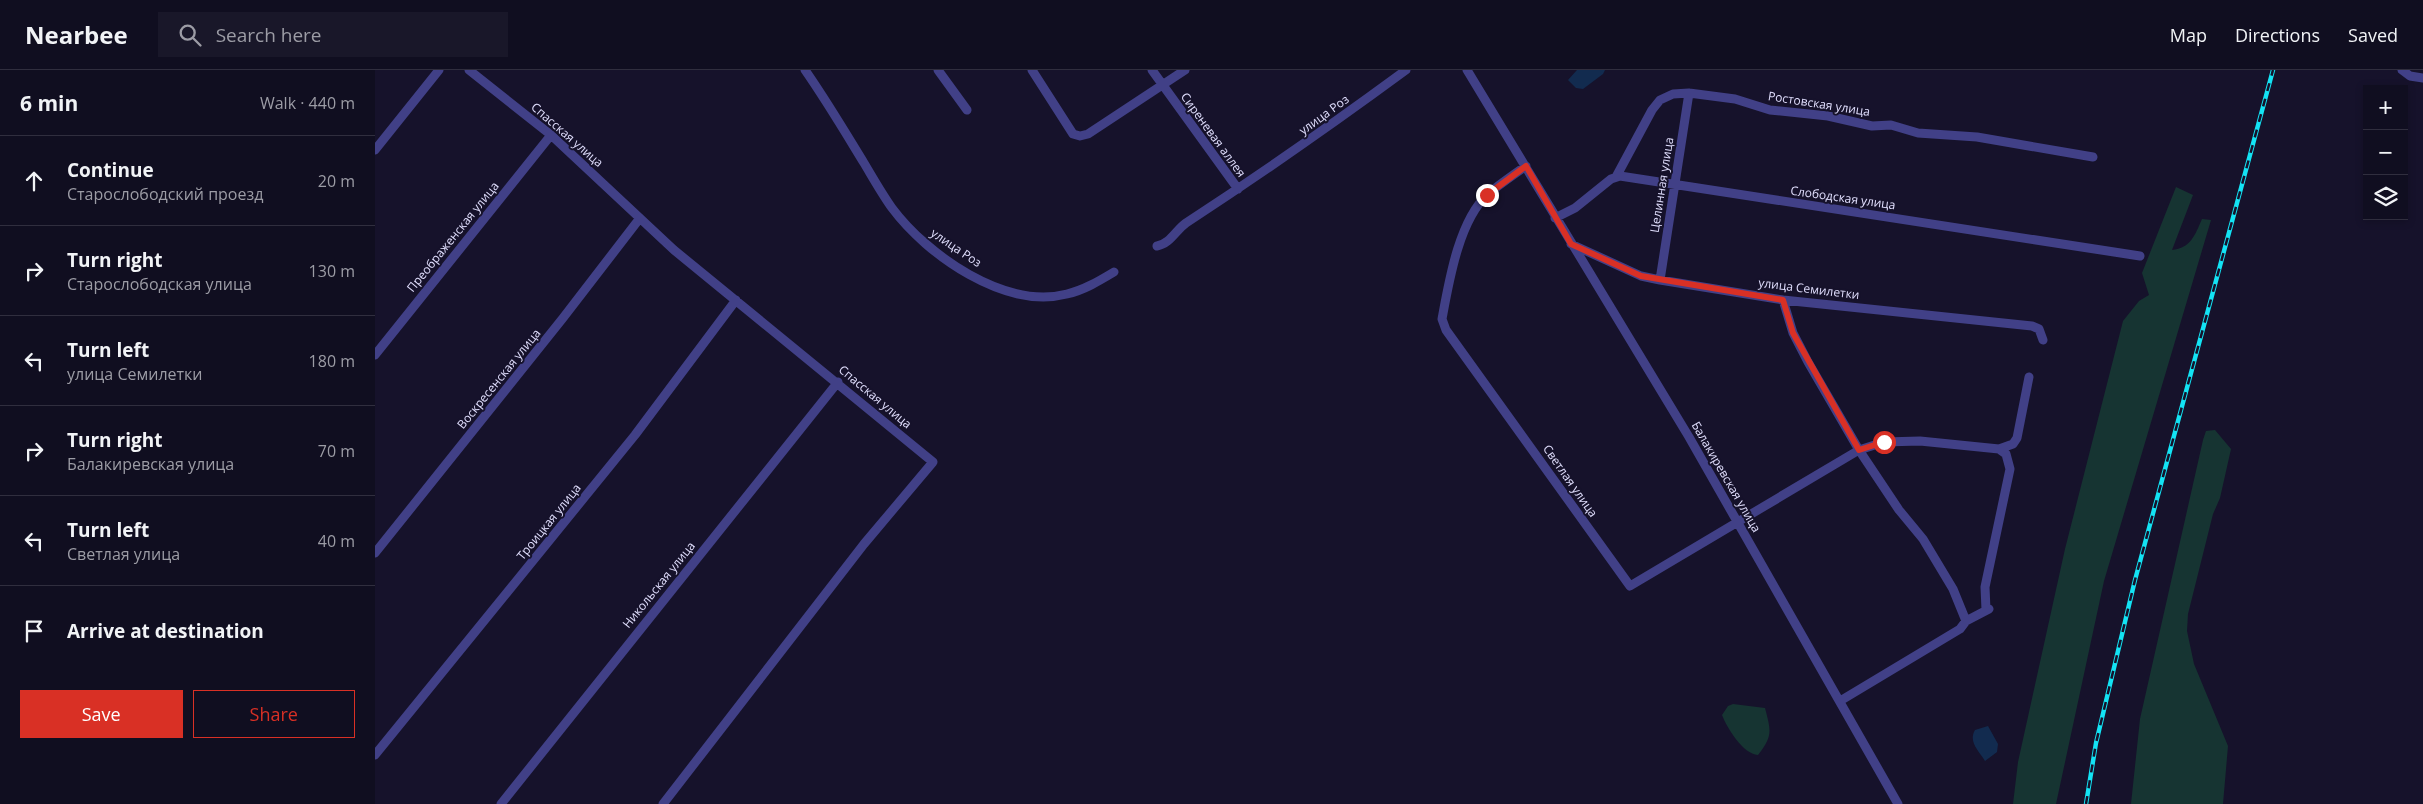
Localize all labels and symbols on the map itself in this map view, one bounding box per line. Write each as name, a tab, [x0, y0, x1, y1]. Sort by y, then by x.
street label: Ростовская улица	[1767, 87, 1871, 120]
street label: Сиреневая аллея	[1177, 89, 1250, 180]
street label: улица Роз	[1295, 91, 1352, 139]
street label: Спасская улица	[528, 99, 607, 171]
street label: Целинная улица	[1646, 136, 1677, 234]
street label: Преображенская улица	[403, 178, 502, 295]
street label: Слободская улица	[1789, 182, 1897, 213]
route end	[1476, 184, 1499, 207]
street label: улица Роз	[927, 224, 985, 271]
street label: улица Семилетки	[1758, 274, 1861, 303]
street label: Воскресенская улица	[453, 325, 544, 432]
street label: Спасская улица	[835, 361, 915, 432]
street label: Балакиревская улица	[1688, 418, 1765, 535]
route start	[1873, 431, 1896, 454]
street label: Светлая улица	[1539, 441, 1602, 520]
street label: Троицкая улица	[513, 480, 585, 563]
street label: Никольская улица	[618, 538, 699, 632]

